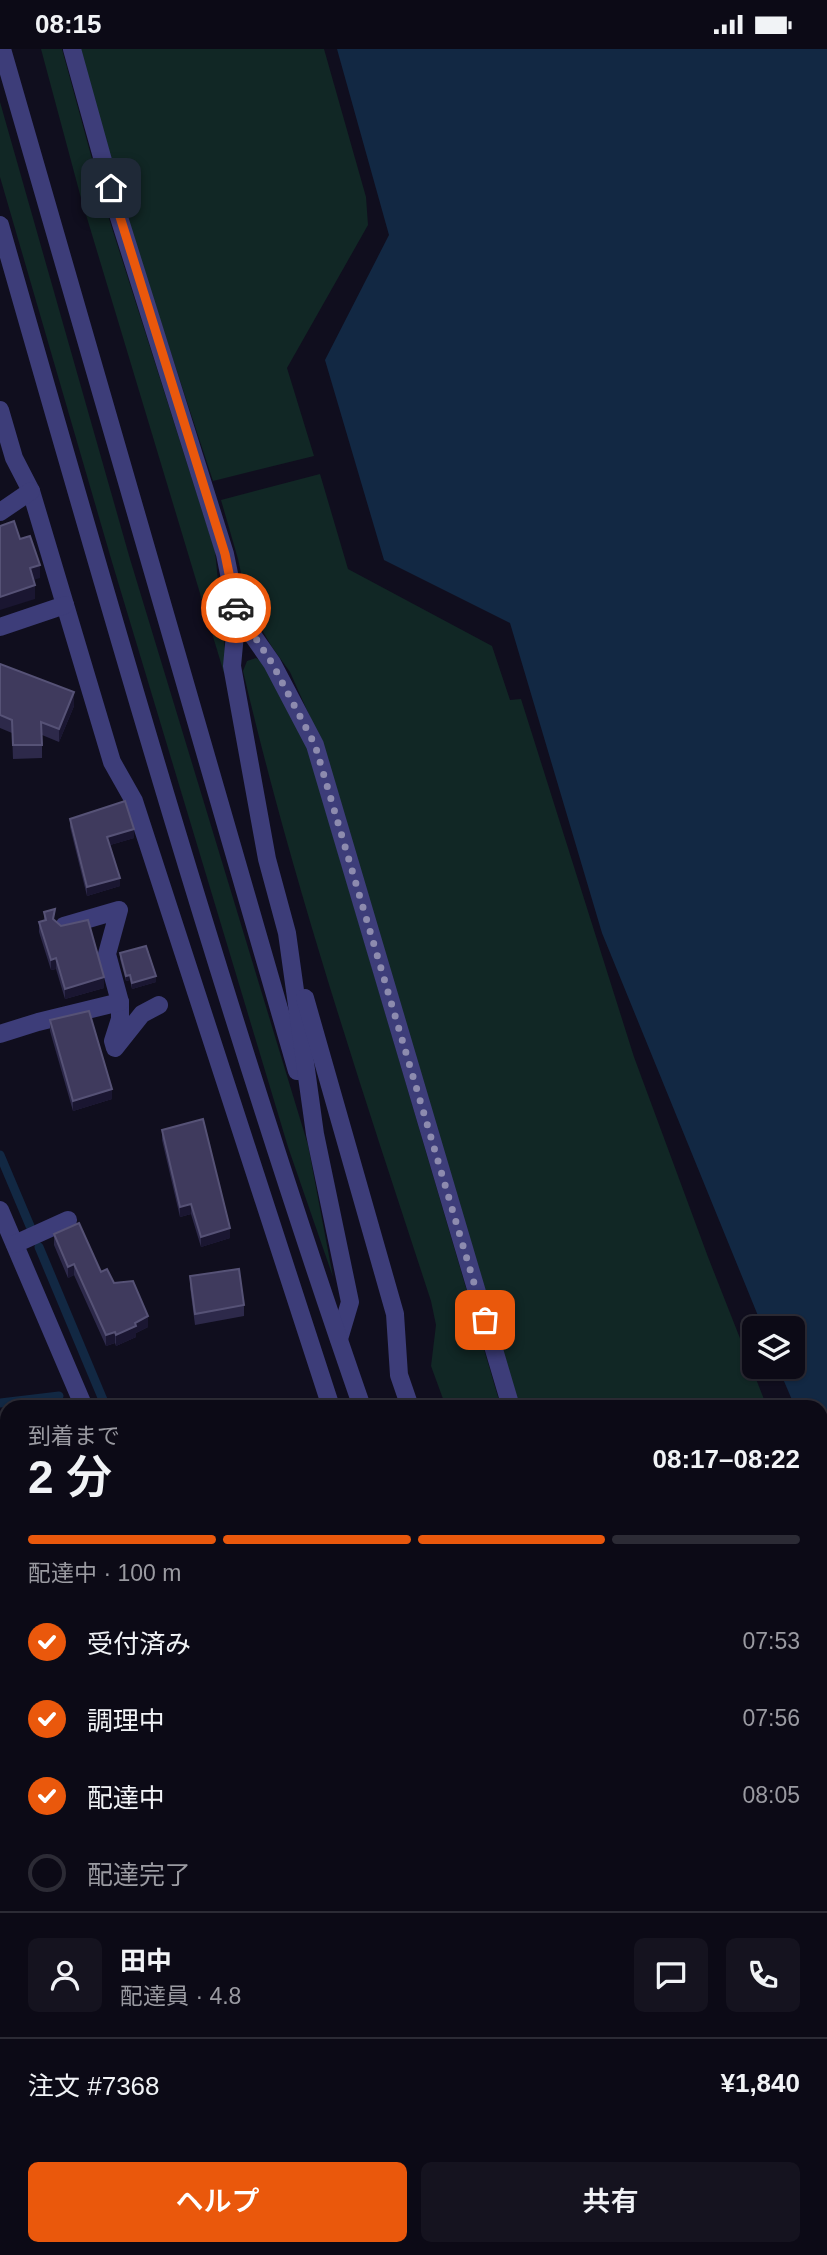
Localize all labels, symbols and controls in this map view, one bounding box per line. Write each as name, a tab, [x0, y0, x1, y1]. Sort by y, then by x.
text: 08:15	[35, 9, 102, 39]
pin	[81, 158, 141, 218]
icon: home	[92, 169, 130, 207]
courier	[201, 573, 271, 643]
icon: car	[217, 589, 255, 627]
pin	[455, 1290, 515, 1350]
icon: bag	[466, 1301, 504, 1339]
map controls	[742, 1316, 805, 1379]
button: layers	[742, 1316, 805, 1379]
text: 到着まで	[28, 1423, 120, 1449]
text: 08:17–08:22	[653, 1444, 800, 1474]
text: 2 分	[28, 1451, 112, 1503]
text: 配達中 · 100 m	[28, 1560, 181, 1586]
icon: check	[28, 1623, 66, 1661]
text: 07:53	[742, 1628, 800, 1654]
text: 受付済み	[87, 1629, 191, 1659]
icon: check	[28, 1700, 66, 1738]
text: 07:56	[742, 1705, 800, 1731]
text: 調理中	[87, 1706, 165, 1736]
icon: check	[28, 1777, 66, 1815]
text: 08:05	[742, 1782, 800, 1808]
text: 配達中	[87, 1783, 165, 1813]
text: 配達完了	[87, 1860, 191, 1890]
button: person	[28, 1938, 102, 2012]
button: chat	[634, 1938, 708, 2012]
button: phone	[726, 1938, 800, 2012]
text: 田中	[120, 1946, 172, 1976]
text: 配達員 · 4.8	[120, 1983, 241, 2009]
text: ¥1,840	[720, 2068, 800, 2098]
text: 注文 #7368	[28, 2071, 160, 2101]
button: ヘルプ	[28, 2162, 407, 2242]
button: 共有	[421, 2162, 800, 2242]

